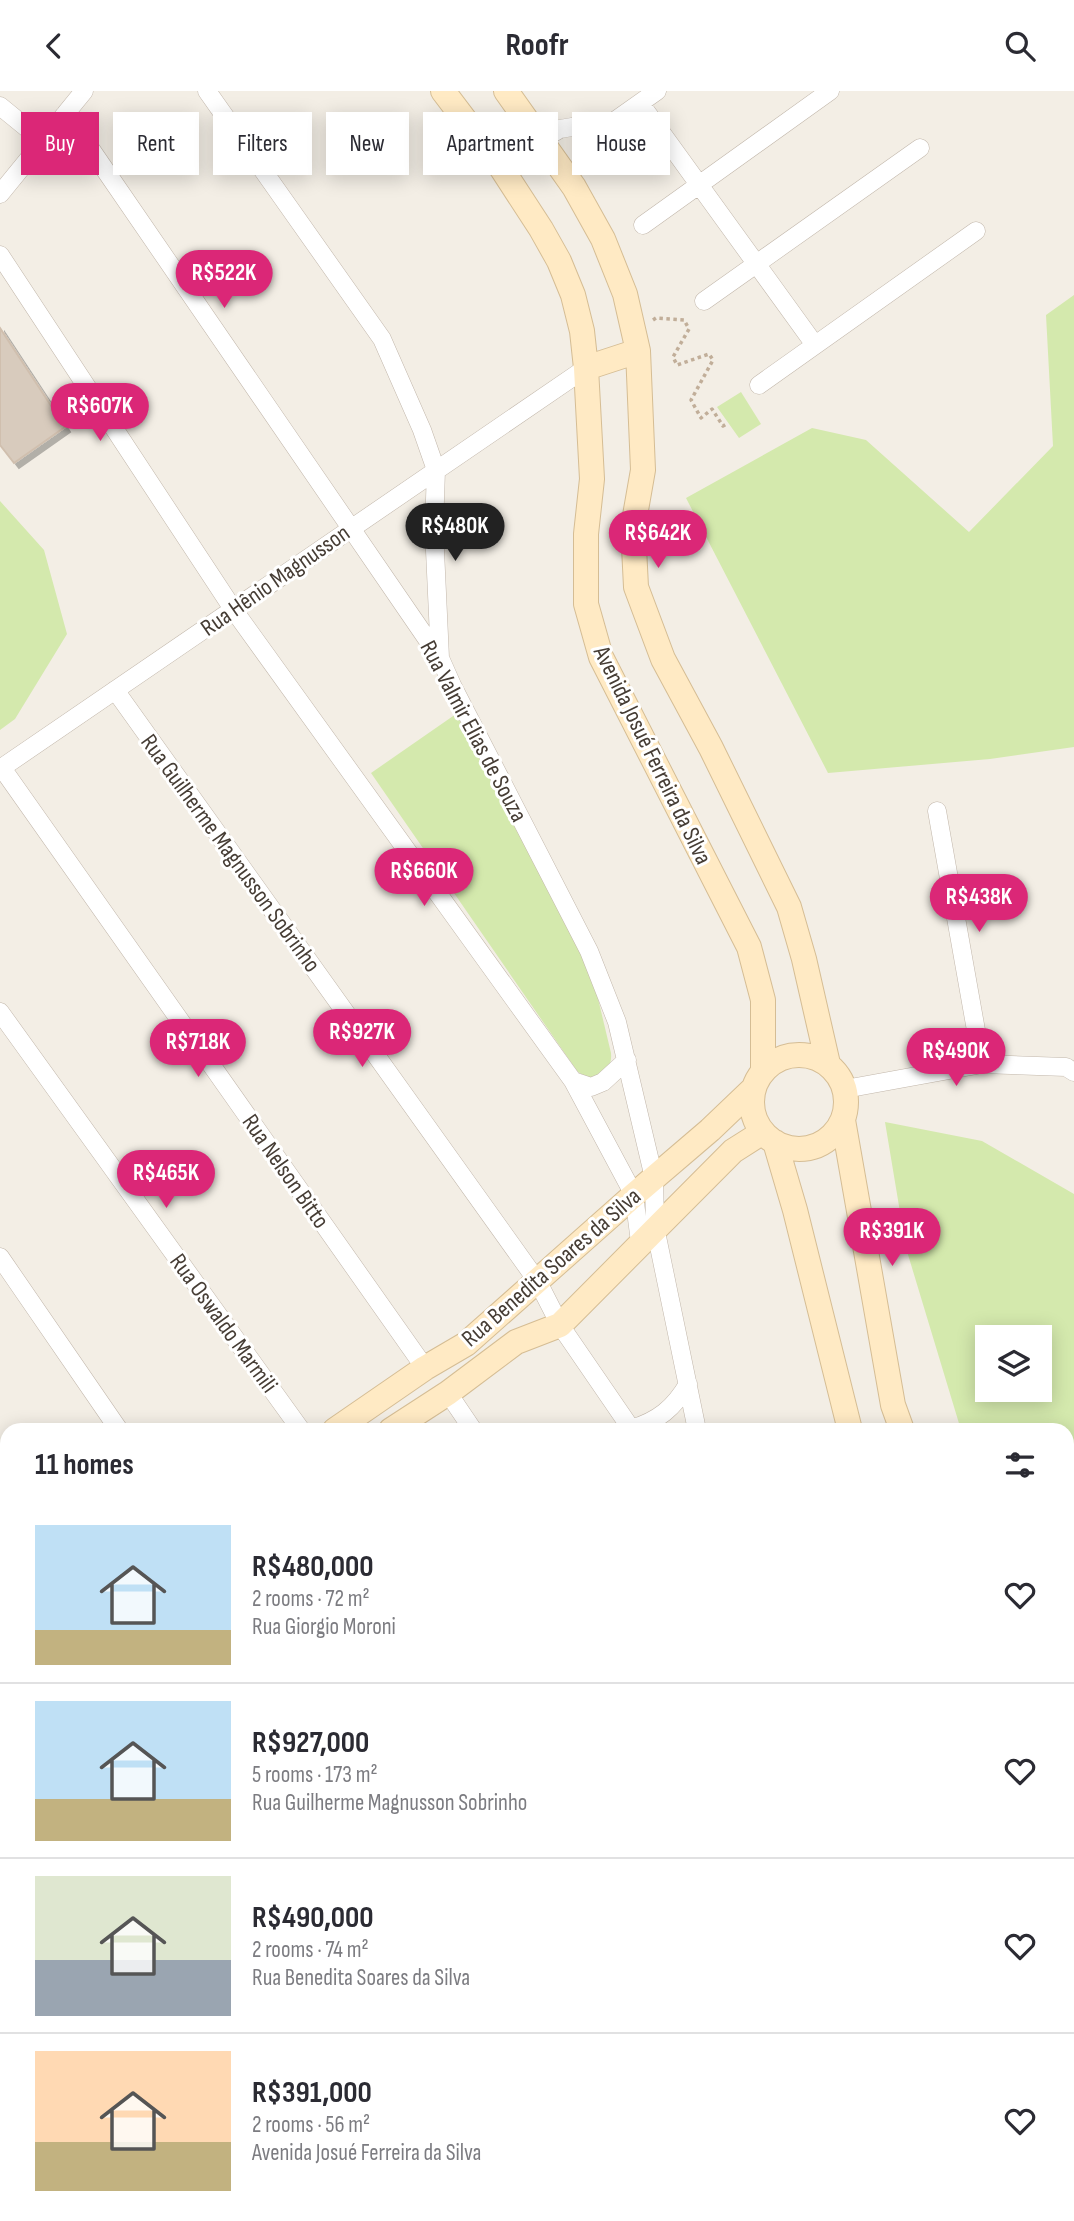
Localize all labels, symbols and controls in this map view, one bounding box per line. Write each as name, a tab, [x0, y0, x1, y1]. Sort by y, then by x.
text: Roofr	[505, 26, 569, 65]
icon: back	[35, 27, 73, 65]
icon: search	[1001, 27, 1039, 65]
chip: Buy	[21, 112, 99, 175]
chip: Rent	[113, 112, 199, 175]
chip: Filters	[213, 112, 312, 175]
chip: New	[326, 112, 409, 175]
chip: Apartment	[423, 112, 558, 175]
chip: House	[572, 112, 670, 175]
pin: R$522K	[167, 251, 281, 310]
text: R$522K	[192, 259, 256, 287]
pin: R$607K	[43, 383, 157, 443]
text: R$607K	[67, 392, 133, 420]
pin: R$480K	[398, 503, 512, 563]
pin: R$642K	[601, 511, 715, 570]
text: R$480K	[422, 512, 488, 540]
street label: Rua Hênio Magnusson	[195, 518, 355, 643]
text: R$642K	[625, 519, 691, 547]
street label: Rua Valmir Elias de Souza	[414, 636, 534, 827]
street label: Avenida Josué Ferreira da Silva	[587, 640, 718, 869]
street label: Rua Guilherme Magnusson Sobrinho	[134, 729, 327, 978]
pin: R$660K	[367, 849, 481, 908]
text: R$660K	[391, 857, 458, 885]
pin: R$438K	[922, 875, 1036, 934]
text: R$438K	[946, 883, 1012, 911]
pin: R$927K	[305, 1009, 419, 1069]
text: R$927K	[329, 1018, 395, 1046]
pin: R$718K	[141, 1019, 255, 1079]
text: R$718K	[166, 1028, 230, 1056]
pin: R$490K	[899, 1028, 1013, 1088]
text: R$490K	[923, 1037, 990, 1065]
street label: Rua Nelson Bitto	[236, 1109, 336, 1234]
pin: R$465K	[109, 1151, 223, 1210]
text: R$465K	[133, 1159, 199, 1187]
street label: Rua Benedita Soares da Silva	[456, 1182, 647, 1353]
pin: R$391K	[835, 1209, 949, 1268]
text: R$391K	[860, 1217, 924, 1245]
street label: Rua Oswaldo Marmili	[163, 1248, 284, 1399]
map controls	[975, 1325, 1052, 1402]
button: layers	[975, 1325, 1052, 1402]
icon: filters	[1001, 1446, 1039, 1484]
text: 11 homes	[35, 1447, 134, 1483]
text: R$480,000	[252, 1549, 374, 1585]
icon: home	[91, 1553, 175, 1637]
icon: heart	[1001, 1576, 1039, 1614]
text: 2 rooms · 72 m²	[252, 1585, 370, 1613]
text: Rua Giorgio Moroni	[252, 1613, 396, 1641]
text: R$927,000	[252, 1725, 369, 1761]
icon: home	[91, 1729, 175, 1813]
icon: heart	[1001, 1752, 1039, 1790]
text: 5 rooms · 173 m²	[252, 1761, 378, 1789]
text: Rua Guilherme Magnusson Sobrinho	[252, 1789, 527, 1817]
text: R$490,000	[252, 1900, 374, 1936]
icon: home	[91, 1904, 175, 1988]
icon: heart	[1001, 1927, 1039, 1965]
text: 2 rooms · 74 m²	[252, 1936, 369, 1964]
text: Rua Benedita Soares da Silva	[252, 1964, 470, 1992]
text: R$391,000	[252, 2075, 372, 2111]
icon: home	[91, 2079, 175, 2163]
icon: heart	[1001, 2102, 1039, 2140]
text: 2 rooms · 56 m²	[252, 2111, 370, 2139]
text: Avenida Josué Ferreira da Silva	[252, 2139, 481, 2167]

